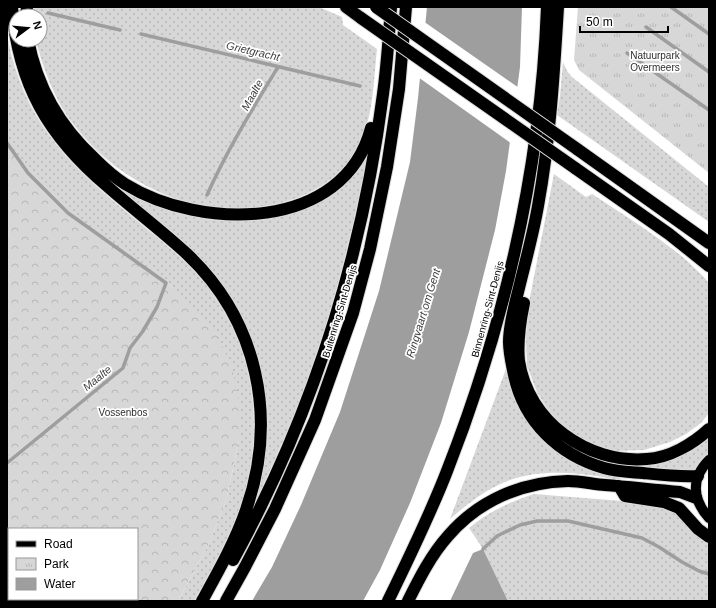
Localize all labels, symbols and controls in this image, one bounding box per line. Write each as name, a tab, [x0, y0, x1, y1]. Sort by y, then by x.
north arrow	[8, 8, 48, 48]
scale bar	[580, 8, 668, 34]
text: 50 m	[586, 15, 613, 29]
text: N	[31, 20, 44, 31]
water label: Grietgracht	[225, 39, 282, 63]
park label: Natuurpark Overmeers	[630, 50, 681, 73]
water label: Maalte	[239, 78, 265, 112]
street label: Binnenring-Sint-Denijs	[469, 260, 506, 359]
street label: Buitenring-Sint-Denijs	[320, 263, 359, 359]
water label: Ringvaart om Gent	[404, 266, 443, 359]
water label: Maalte	[80, 363, 114, 393]
park label: Vossenbos	[99, 407, 147, 418]
legend	[8, 528, 138, 600]
text: Road	[44, 537, 73, 551]
text: Park	[44, 557, 70, 571]
text: Water	[44, 577, 76, 591]

